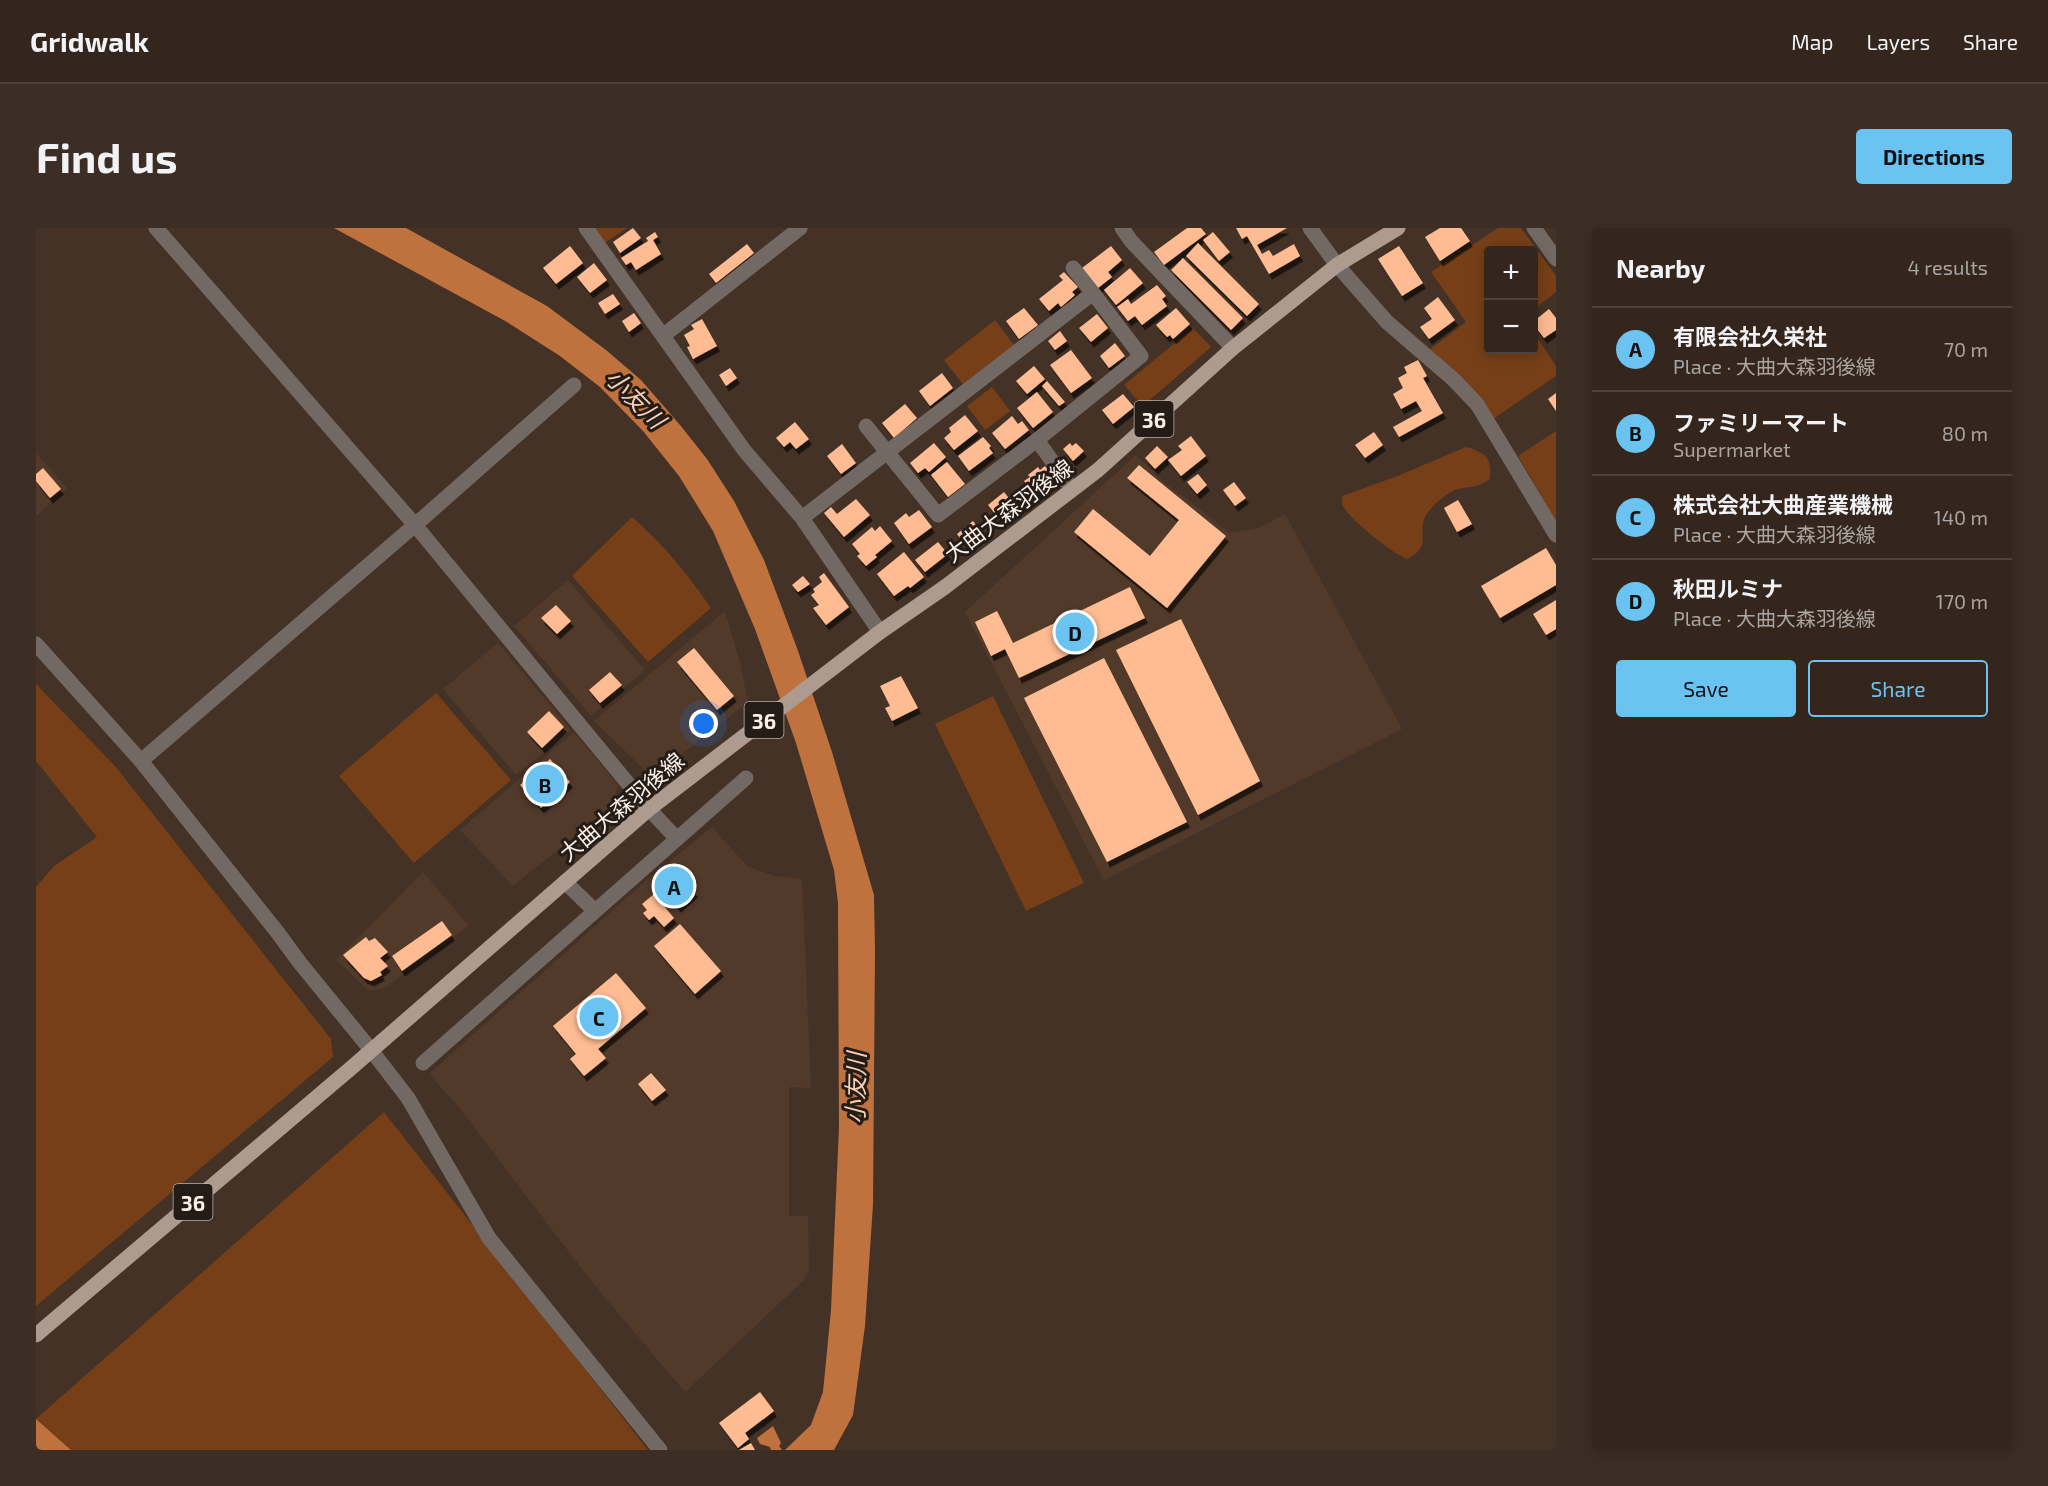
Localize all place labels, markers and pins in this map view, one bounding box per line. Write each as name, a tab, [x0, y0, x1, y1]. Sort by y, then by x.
pin: D	[1056, 610, 1094, 654]
pin: B	[526, 762, 564, 806]
pin: A	[654, 864, 694, 908]
pin: C	[580, 994, 618, 1040]

